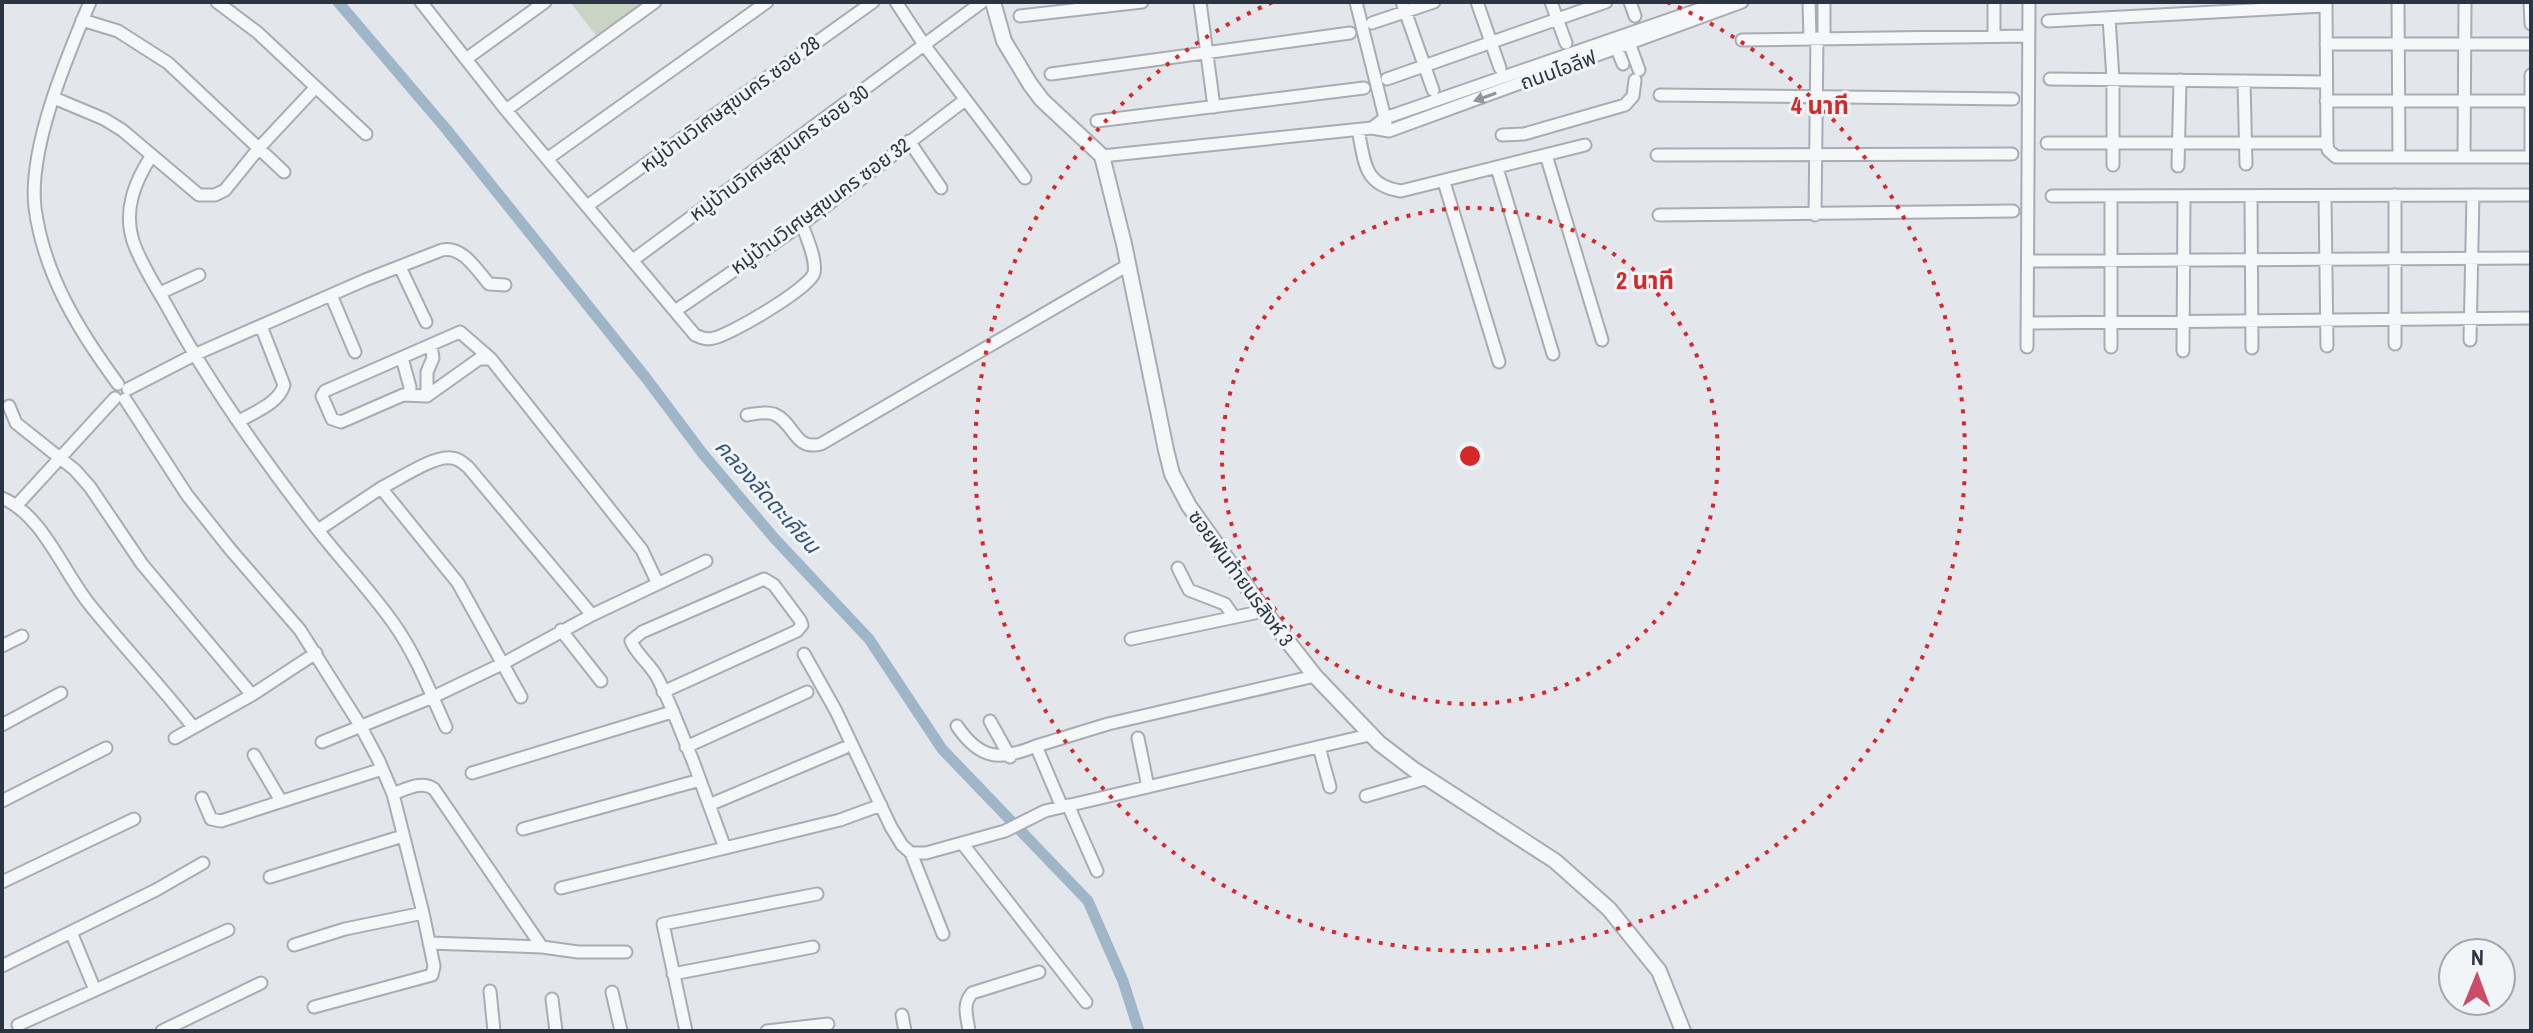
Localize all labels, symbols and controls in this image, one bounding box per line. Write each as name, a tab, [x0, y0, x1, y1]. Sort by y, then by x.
street label: หมู่บ้านวิเศษสุขนคร ซอย 28	[634, 29, 825, 178]
street label: ถนนไอลีฟ	[1516, 43, 1600, 96]
street label: หมู่บ้านวิเศษสุขนคร ซอย 30	[683, 78, 874, 227]
text: 4 นาที	[1791, 89, 1849, 121]
one-way arrow	[1473, 91, 1497, 103]
street label: หมู่บ้านวิเศษสุขนคร ซอย 32	[724, 131, 915, 280]
text: 2 นาที	[1616, 264, 1674, 296]
water label: คลองลัดตะเคียน	[709, 432, 828, 561]
centre of rings	[1456, 442, 1484, 470]
street label: ซอยพันท้ายนรสิงห์ 3	[1183, 504, 1300, 651]
north arrow	[2437, 937, 2517, 1017]
text: N	[2471, 942, 2484, 972]

